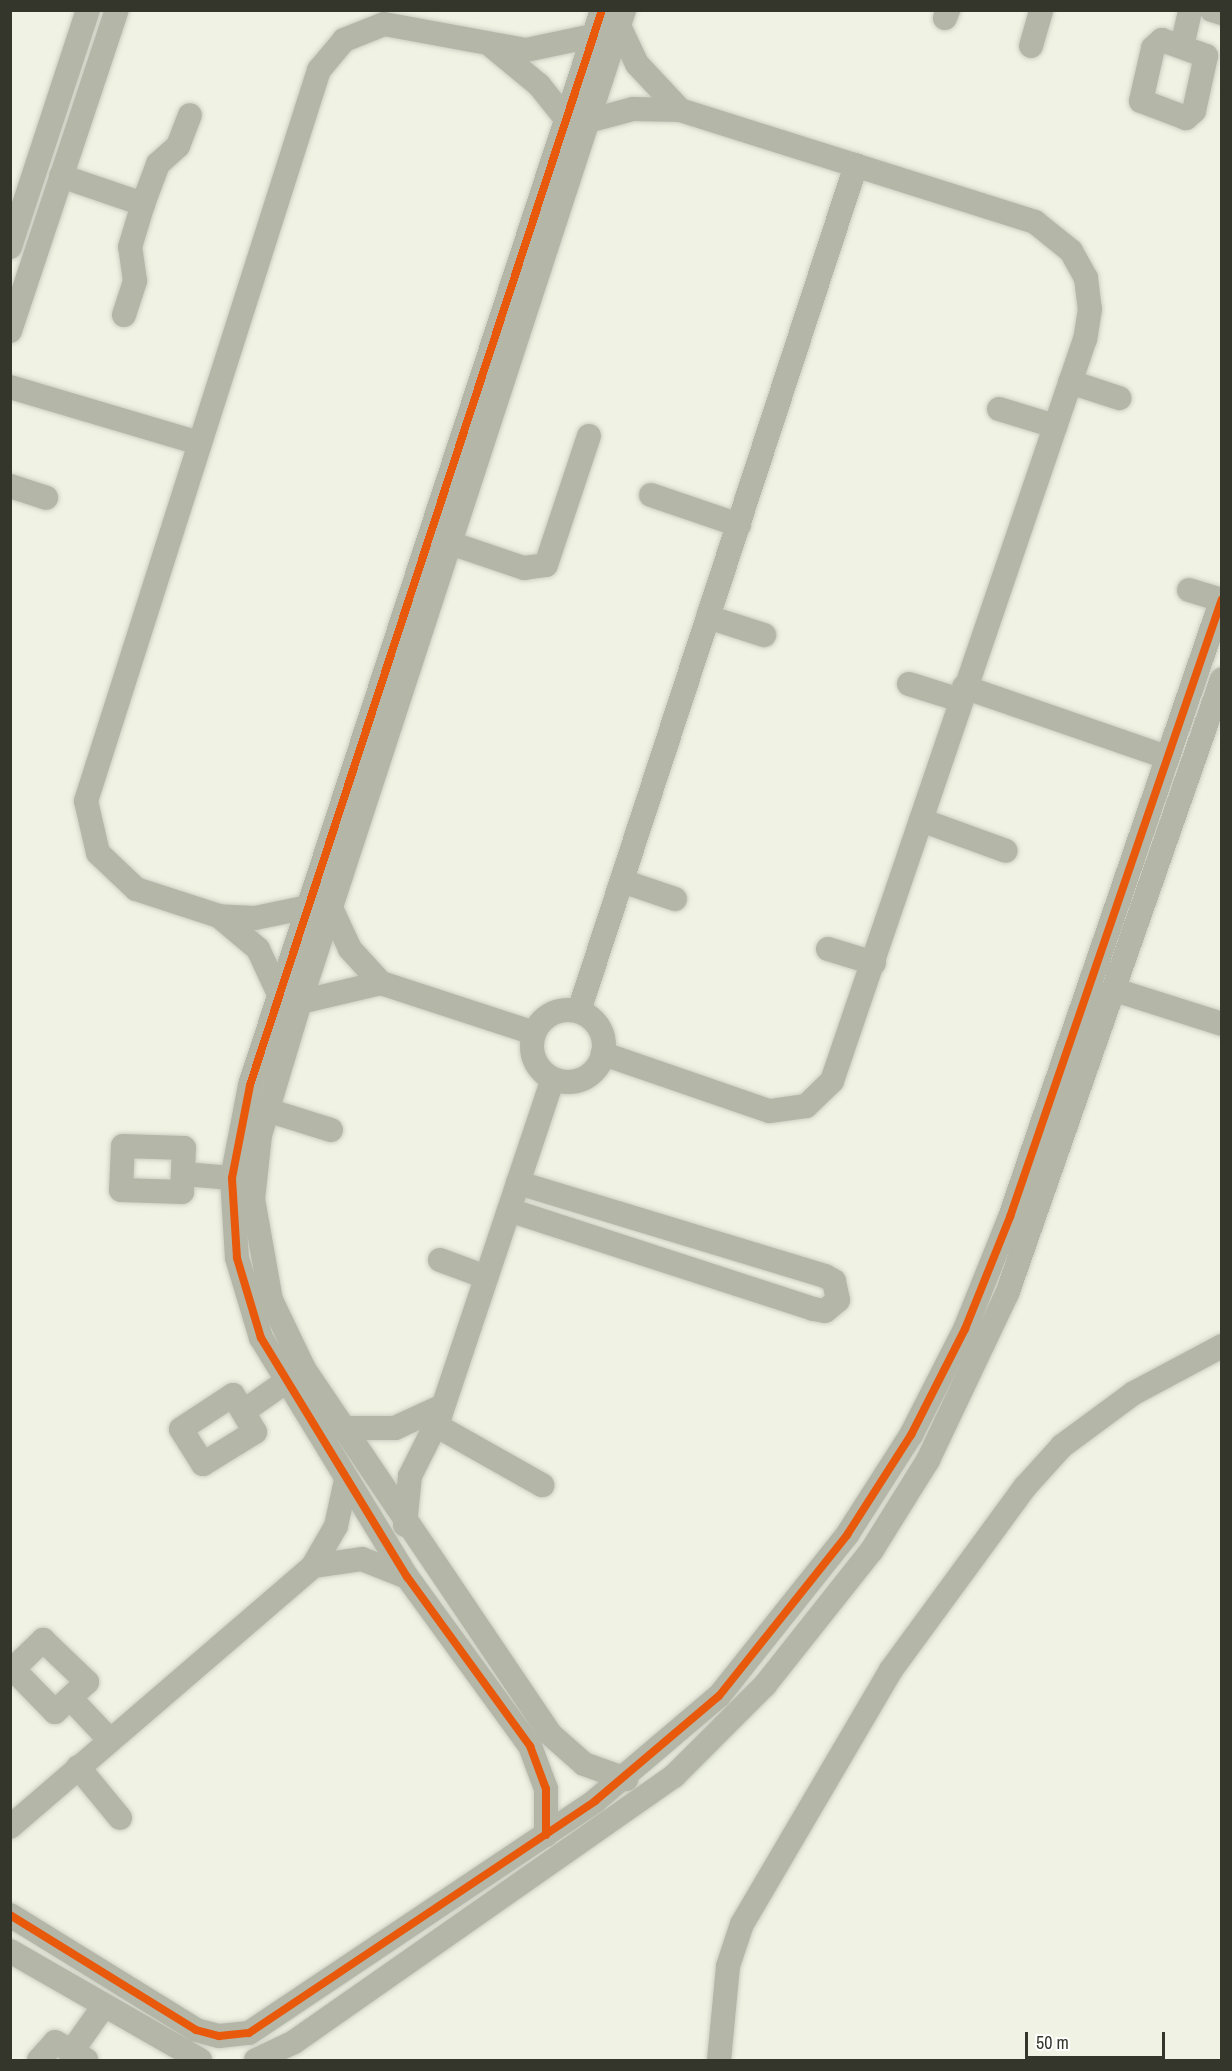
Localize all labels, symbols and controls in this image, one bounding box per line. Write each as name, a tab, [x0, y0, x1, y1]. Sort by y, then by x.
scale bar	[1028, 2020, 1168, 2058]
text: 50 m	[1036, 2030, 1069, 2055]

